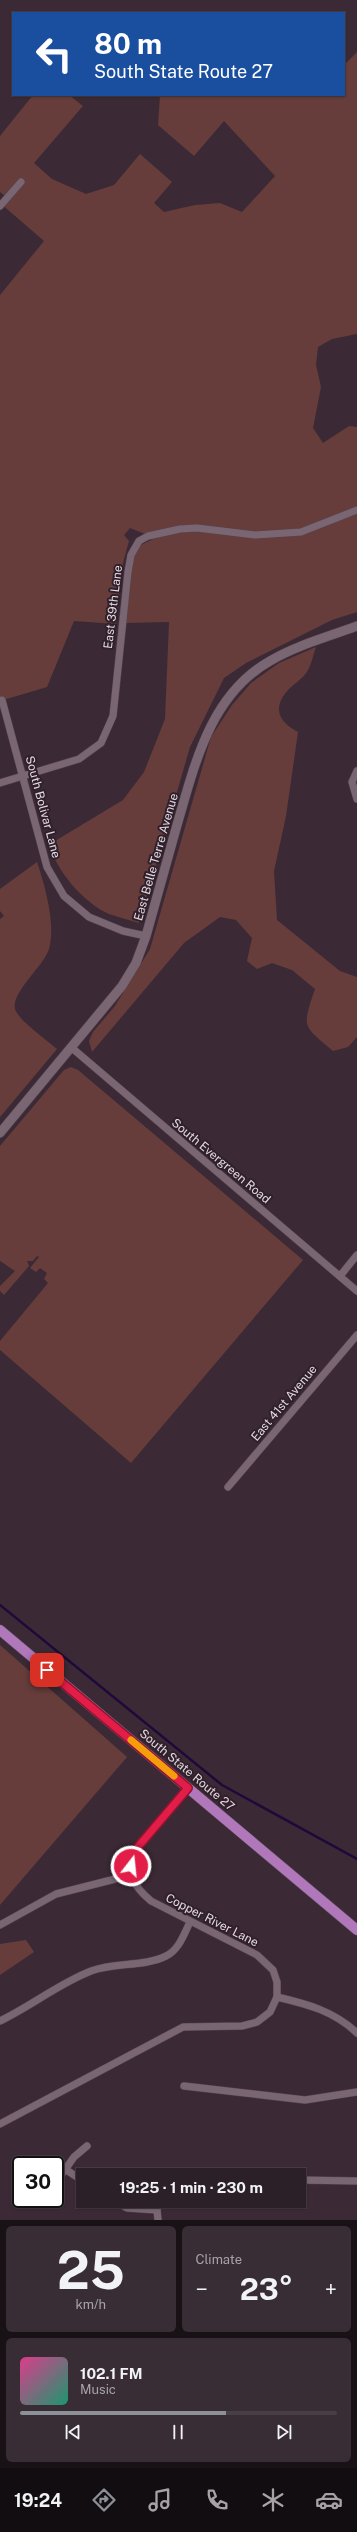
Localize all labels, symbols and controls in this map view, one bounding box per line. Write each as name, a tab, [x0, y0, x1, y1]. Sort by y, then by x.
text: 80 m	[94, 27, 162, 60]
icon: left	[28, 28, 80, 80]
text: South State Route 27	[94, 61, 273, 82]
street label: East 39th Lane	[101, 564, 125, 650]
street label: South Bolivar Lane	[23, 754, 63, 860]
street label: East Belle Terre Avenue	[131, 791, 181, 922]
street label: South Evergreen Road	[169, 1116, 273, 1206]
street label: East 41st Avenue	[248, 1362, 320, 1444]
pin	[30, 1653, 64, 1687]
icon: arrive	[36, 1659, 58, 1681]
street label: South State Route 27	[137, 1726, 237, 1814]
position arrow	[110, 1845, 152, 1887]
street label: Copper River Lane	[163, 1891, 261, 1950]
speed limit sign: 30	[12, 2156, 64, 2208]
text: 19:25 · 1 min · 230 m	[119, 2179, 263, 2196]
text: 25	[57, 2240, 125, 2301]
text: Climate	[196, 2252, 242, 2267]
text: 23°	[240, 2271, 293, 2307]
text: −	[196, 2276, 208, 2302]
text: +	[325, 2276, 337, 2302]
text: km/h	[75, 2297, 106, 2312]
text: 102.1 FM	[80, 2365, 142, 2382]
text: Music	[80, 2382, 116, 2397]
icon: previous	[62, 2421, 84, 2443]
icon: pause	[167, 2421, 189, 2443]
icon: next	[273, 2421, 295, 2443]
icon: directions	[90, 2486, 118, 2514]
icon: music	[146, 2486, 174, 2514]
icon: phone	[203, 2486, 231, 2514]
icon: climate	[259, 2486, 287, 2514]
icon: car	[315, 2486, 343, 2514]
text: 19:24	[14, 2490, 62, 2511]

